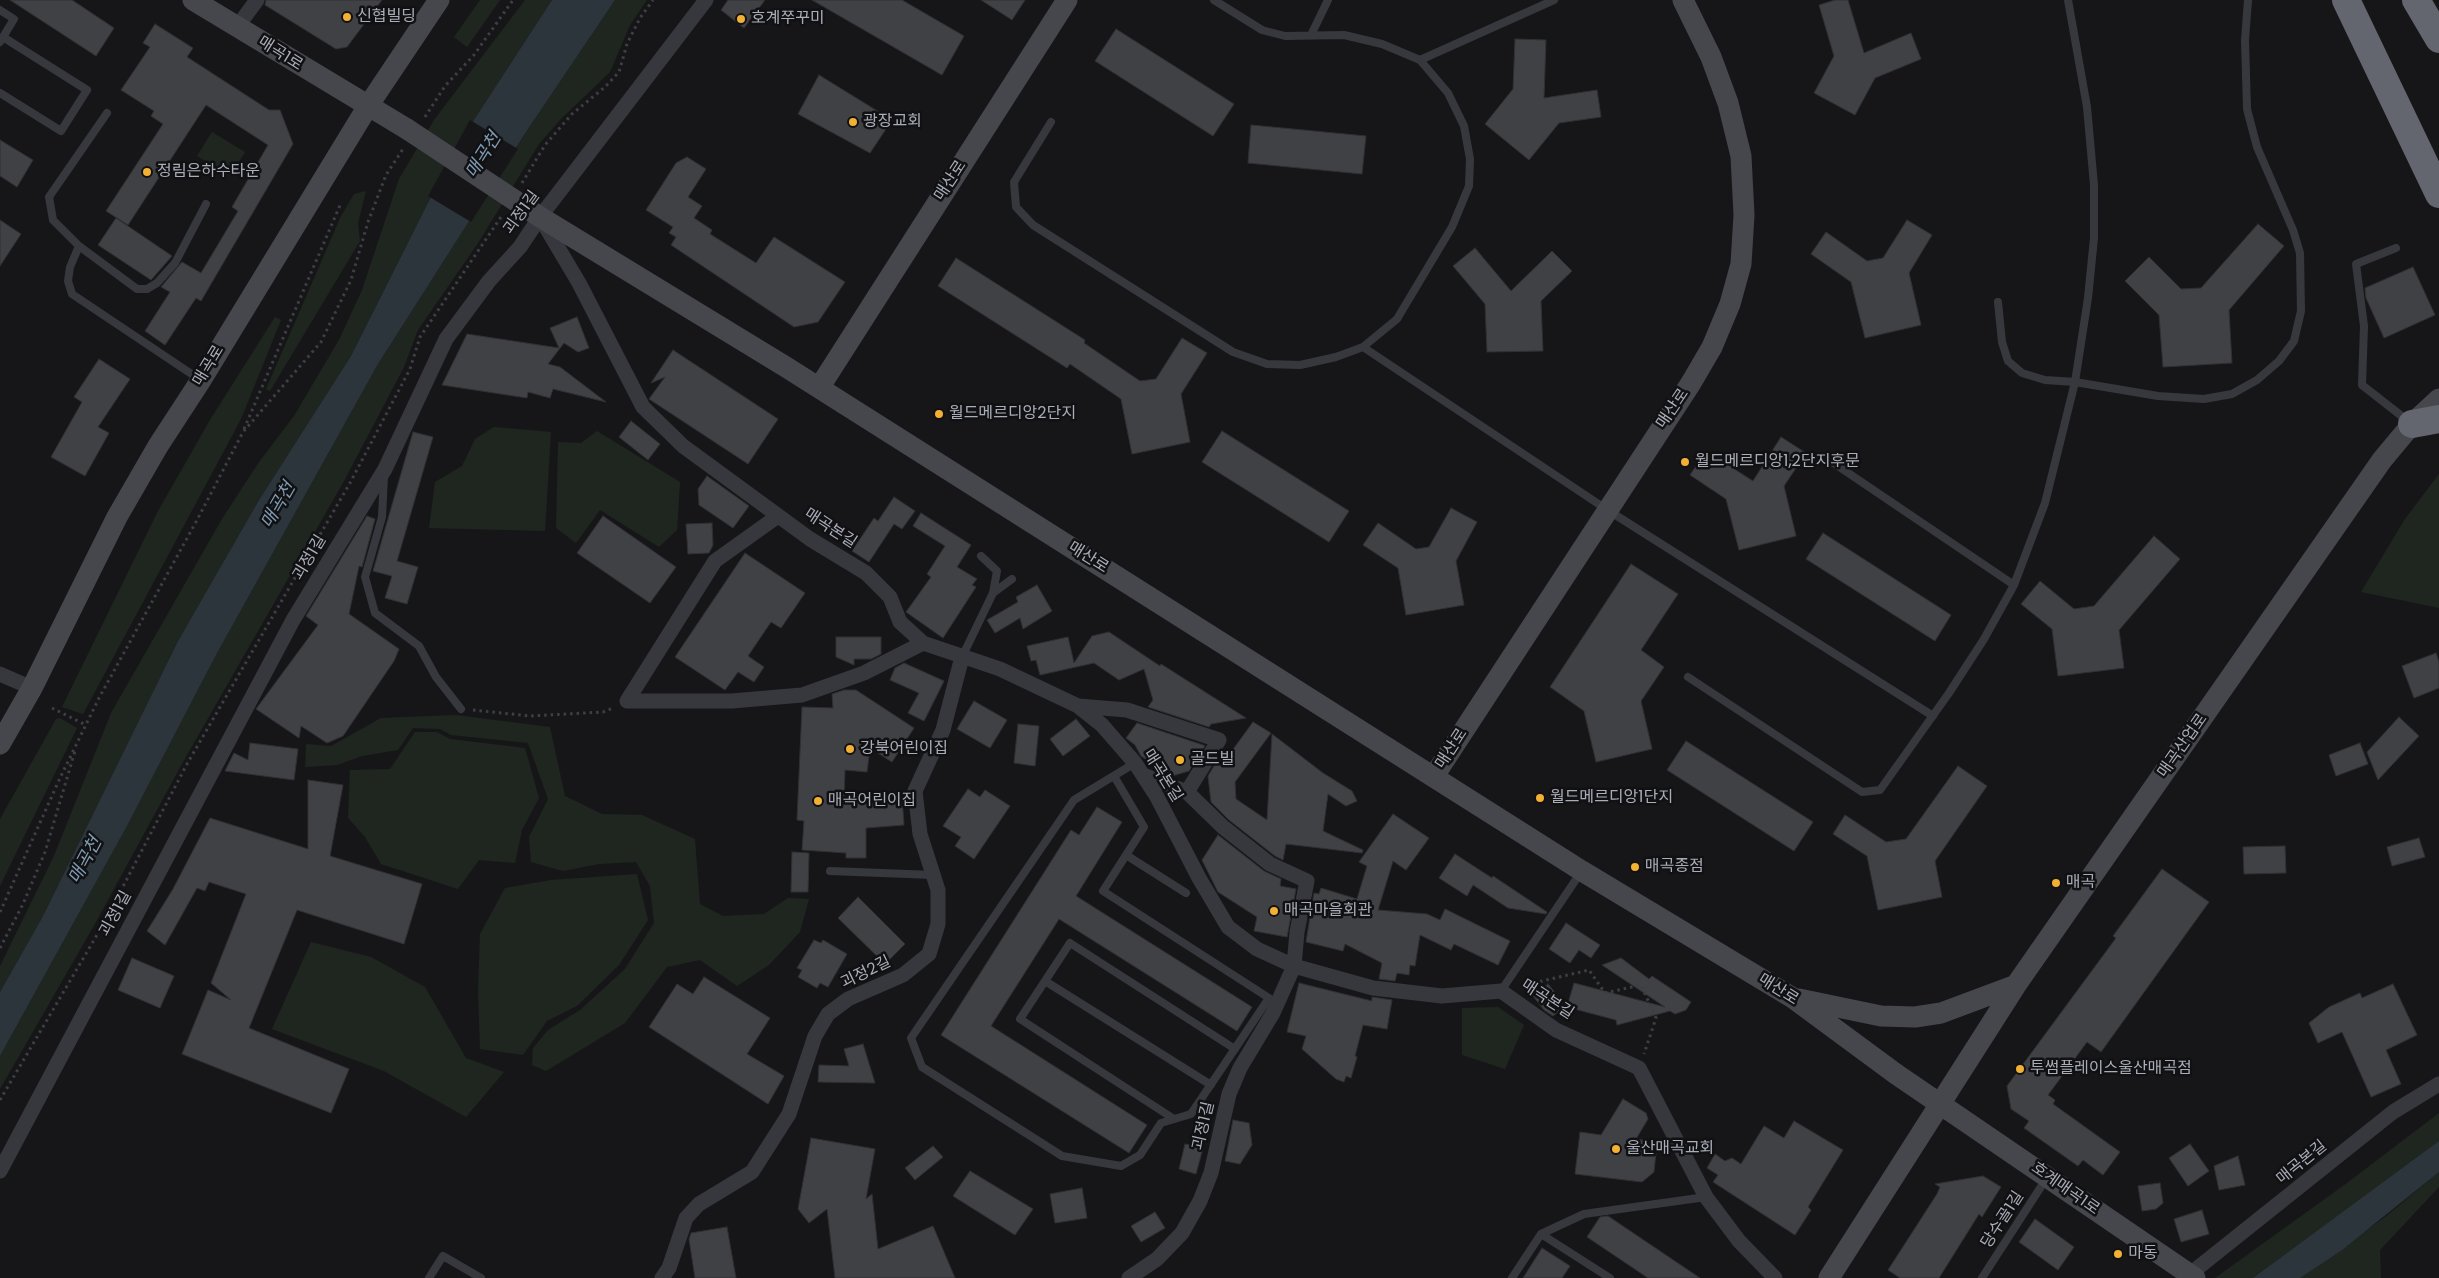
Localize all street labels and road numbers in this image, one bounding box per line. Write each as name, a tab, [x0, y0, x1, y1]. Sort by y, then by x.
street label: 매곡1로	[254, 33, 306, 75]
street label: 매산로	[931, 157, 971, 205]
street label: 괴정1길	[500, 187, 544, 239]
street label: 매곡로	[189, 342, 229, 390]
street label: 매산로	[1653, 385, 1693, 433]
street label: 매곡본길	[800, 505, 860, 553]
street label: 괴정1길	[289, 532, 331, 584]
street label: 매산로	[1064, 538, 1112, 578]
street label: 매곡산업로	[2154, 710, 2212, 782]
street label: 매산로	[1432, 725, 1472, 773]
street label: 매곡본길	[1138, 746, 1186, 806]
street label: 괴정1길	[96, 888, 136, 940]
street label: 괴정2길	[838, 953, 894, 993]
street label: 매산로	[1754, 970, 1802, 1010]
street label: 매곡본길	[1517, 976, 1577, 1024]
street label: 괴정1길	[1189, 1100, 1219, 1152]
street label: 매곡본길	[2273, 1137, 2331, 1189]
street label: 호계매곡1로	[2027, 1159, 2103, 1219]
street label: 당수골1길	[1978, 1188, 2028, 1252]

